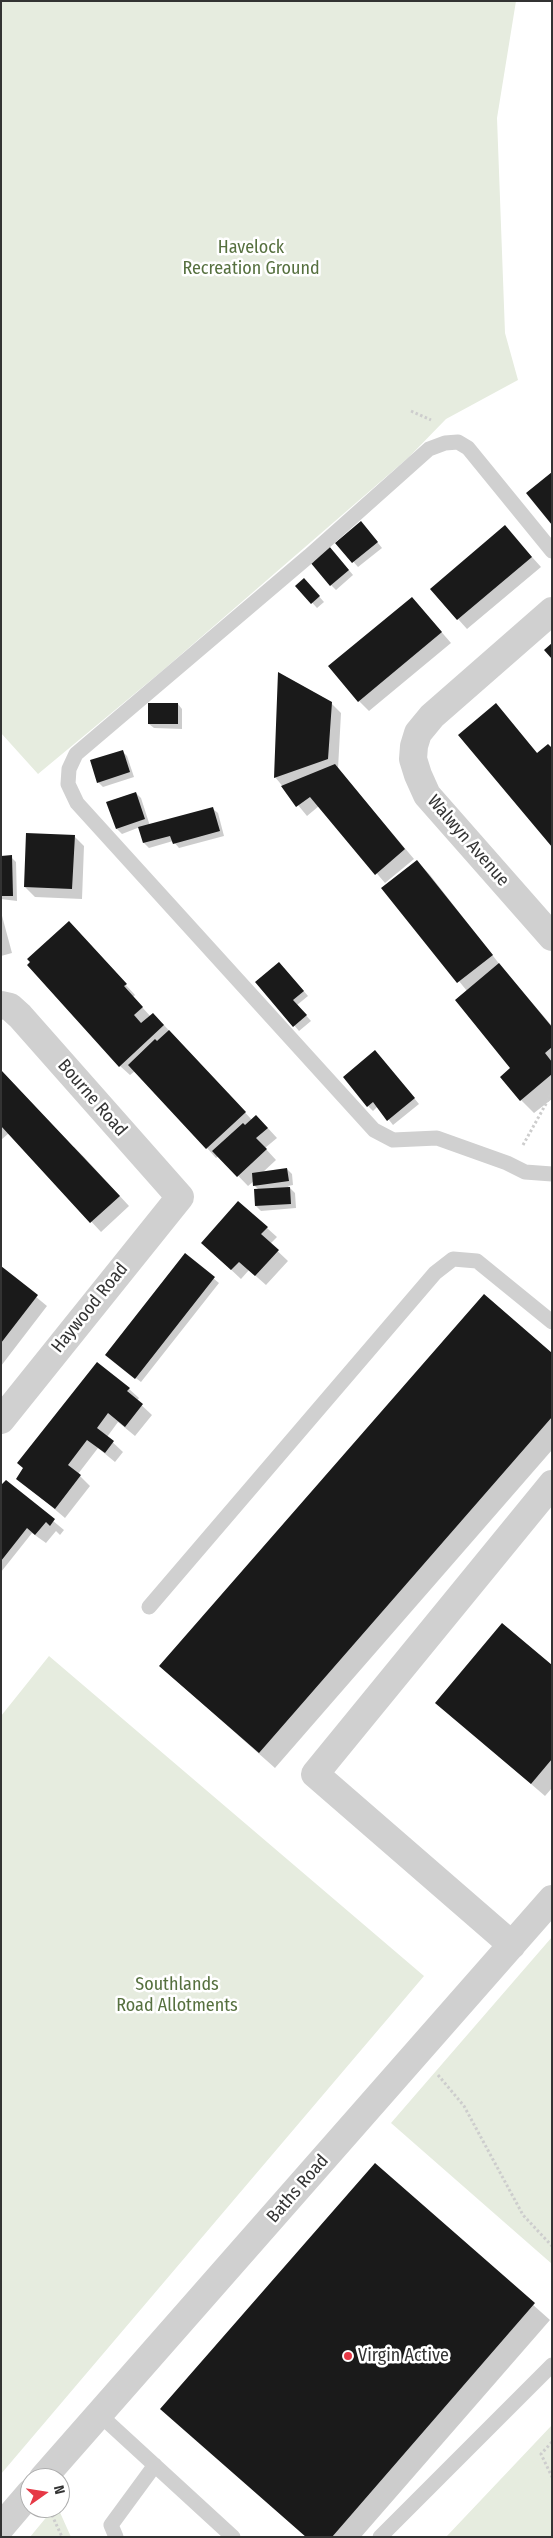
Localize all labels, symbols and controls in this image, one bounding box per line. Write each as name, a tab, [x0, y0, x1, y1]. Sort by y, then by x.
park label: Havelock Recreation Ground	[182, 237, 320, 280]
street label: Walwyn Avenue	[422, 791, 514, 891]
street label: Bourne Road	[53, 1055, 131, 1141]
street label: Haywood Road	[47, 1259, 133, 1357]
park label: Southlands Road Allotments	[116, 1974, 238, 2016]
street label: Baths Road	[263, 2150, 333, 2228]
place label: Virgin Active	[358, 2345, 449, 2367]
marker: Virgin Active	[342, 2350, 354, 2362]
north arrow	[20, 2468, 70, 2518]
text: N	[50, 2484, 68, 2496]

